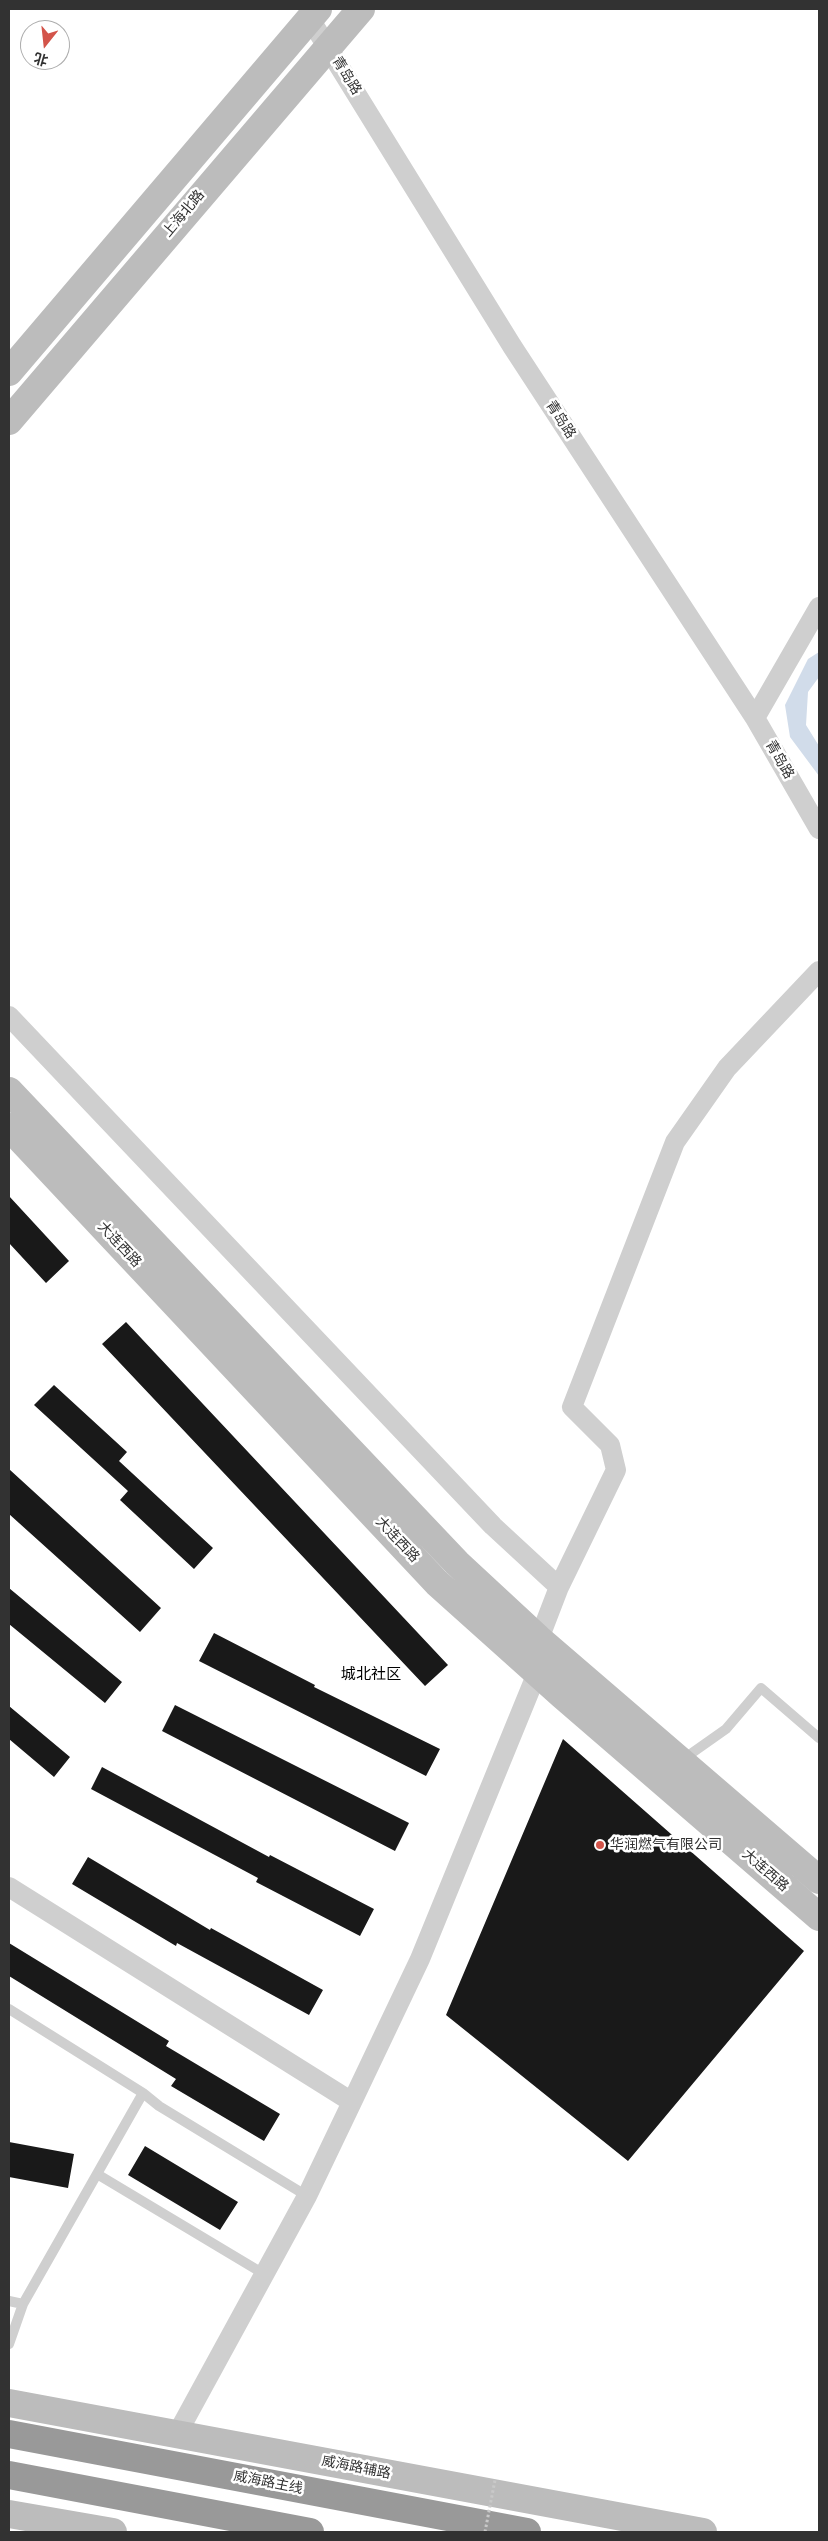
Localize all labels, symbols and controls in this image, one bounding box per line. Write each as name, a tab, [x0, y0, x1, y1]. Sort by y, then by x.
north arrow	[20, 20, 70, 70]
text: 北	[32, 49, 50, 69]
street label: 青岛路	[328, 54, 364, 98]
street label: 上海北路	[160, 187, 208, 241]
street label: 青岛路	[542, 398, 578, 442]
street label: 青岛路	[761, 738, 797, 782]
street label: 大连西路	[94, 1219, 144, 1271]
street label: 大连西路	[372, 1514, 422, 1566]
district label: 城北社区	[341, 1666, 401, 1684]
place label: 华润燃气有限公司	[610, 1837, 722, 1853]
marker: 华润燃气有限公司	[594, 1839, 606, 1851]
street label: 大连西路	[738, 1846, 792, 1896]
street label: 威海路辅路	[320, 2453, 392, 2483]
street label: 威海路主线	[232, 2468, 304, 2498]

